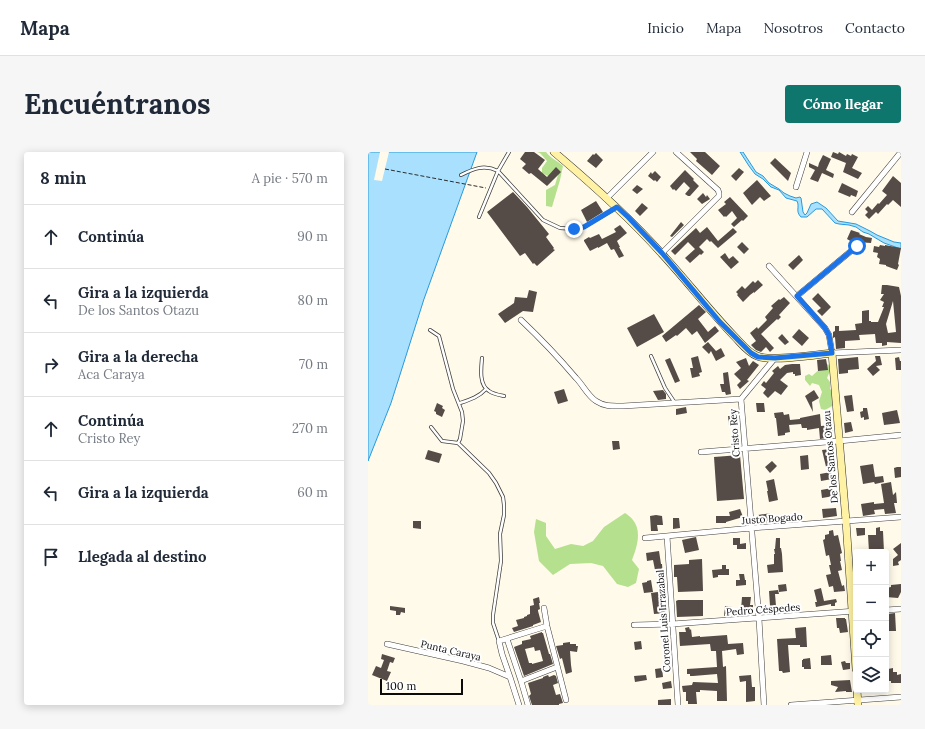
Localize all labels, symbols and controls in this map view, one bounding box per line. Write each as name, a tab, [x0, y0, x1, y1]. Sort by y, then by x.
text: Mapa	[20, 16, 70, 40]
text: Inicio	[647, 19, 684, 37]
text: Mapa	[706, 19, 742, 37]
text: Nosotros	[764, 19, 823, 37]
text: Contacto	[845, 19, 905, 37]
button: Cómo llegar	[785, 85, 901, 123]
text: Encuéntranos	[24, 86, 211, 122]
text: 8 min	[40, 167, 86, 189]
text: A pie · 570 m	[252, 170, 328, 187]
route end	[565, 220, 583, 238]
icon: ahead	[40, 226, 62, 248]
text: Continúa	[78, 227, 144, 246]
text: 90 m	[297, 228, 328, 245]
route start	[848, 237, 866, 255]
text: Gira a la izquierda	[78, 283, 209, 302]
icon: left	[40, 290, 62, 312]
text: 80 m	[298, 292, 328, 309]
text: De los Santos Otazu	[78, 302, 199, 319]
text: Gira a la derecha	[78, 347, 198, 366]
icon: right	[40, 354, 62, 376]
text: 70 m	[299, 356, 328, 373]
text: Aca Caraya	[78, 366, 145, 383]
street label: Cristo Rey	[726, 408, 743, 457]
street label: De los Santos Otazu	[820, 410, 841, 504]
text: Continúa	[78, 411, 144, 430]
icon: ahead	[40, 418, 62, 440]
text: 270 m	[292, 420, 328, 437]
text: Cristo Rey	[78, 430, 140, 447]
icon: left	[40, 482, 62, 504]
text: Gira a la izquierda	[78, 483, 209, 502]
text: 60 m	[297, 484, 328, 501]
street label: Justo Bogado	[740, 510, 803, 527]
icon: arrive	[40, 546, 62, 568]
text: Llegada al destino	[78, 547, 207, 566]
map controls	[853, 549, 889, 693]
button: +	[853, 549, 889, 585]
street label: Coronel Luis Irrazabal	[653, 569, 674, 673]
button: −	[853, 585, 889, 621]
street label: Pedro Céspedes	[725, 600, 801, 619]
button: locate	[853, 621, 889, 657]
street label: Punta Caraya	[419, 637, 482, 664]
button: layers	[853, 657, 889, 693]
scale bar	[380, 677, 463, 696]
text: 100 m	[386, 679, 416, 693]

